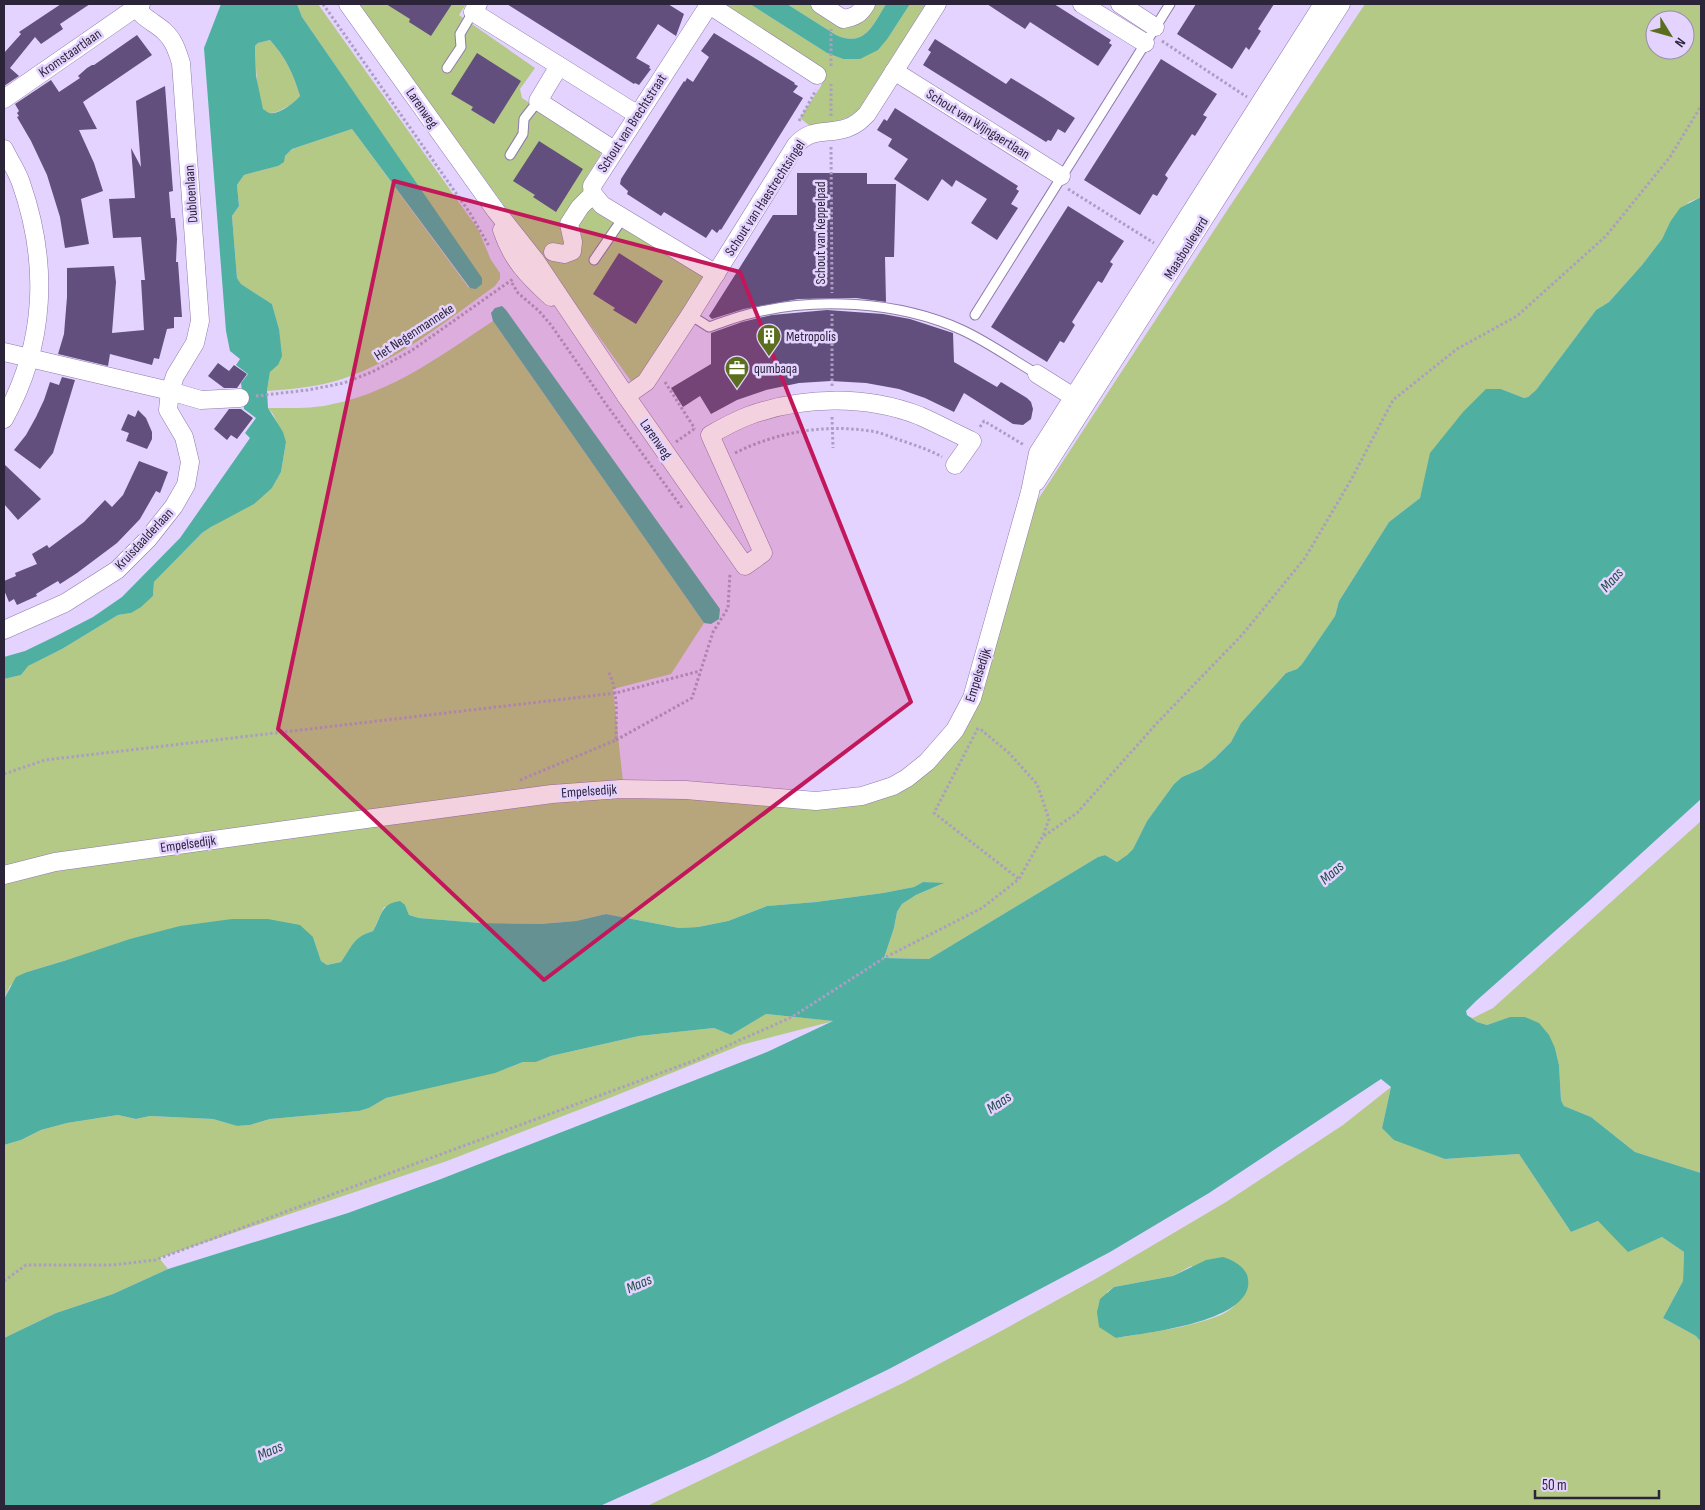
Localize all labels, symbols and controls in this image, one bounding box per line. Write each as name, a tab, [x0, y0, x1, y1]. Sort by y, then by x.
north arrow	[1645, 10, 1695, 60]
street label: Kromstaartlaan	[35, 25, 105, 81]
text: N	[1671, 34, 1689, 51]
street label: Schout van Brechtstraat	[594, 70, 670, 176]
street label: Larenweg	[402, 85, 442, 132]
street label: Schout van Wijngaertlaan	[923, 85, 1033, 163]
street label: Schout van Haestrechtsingel	[721, 137, 809, 259]
street label: Dubloenlaan	[180, 164, 202, 224]
street label: Schout van Keppelpad	[812, 181, 829, 285]
street label: Maasboulevard	[1160, 214, 1212, 282]
street label: Het Negenmanneke	[371, 300, 457, 364]
building icon: Metropolis	[756, 323, 782, 357]
place label: Metropolis	[786, 328, 836, 345]
office icon: qumbaqa	[724, 355, 750, 389]
place label: qumbaqa	[754, 360, 797, 377]
street label: Larenweg	[636, 416, 676, 463]
street label: Kruisdaalderlaan	[111, 505, 177, 573]
water label: Maas	[1596, 563, 1628, 596]
street label: Empelsedijk	[961, 645, 995, 704]
street label: Empelsedijk	[561, 781, 618, 801]
street label: Empelsedijk	[159, 832, 217, 856]
water label: Maas	[1316, 857, 1349, 889]
water label: Maas	[983, 1087, 1016, 1118]
water label: Maas	[623, 1270, 655, 1298]
water label: Maas	[254, 1437, 286, 1465]
scale bar	[1535, 1468, 1659, 1500]
text: 50 m	[1542, 1476, 1567, 1495]

